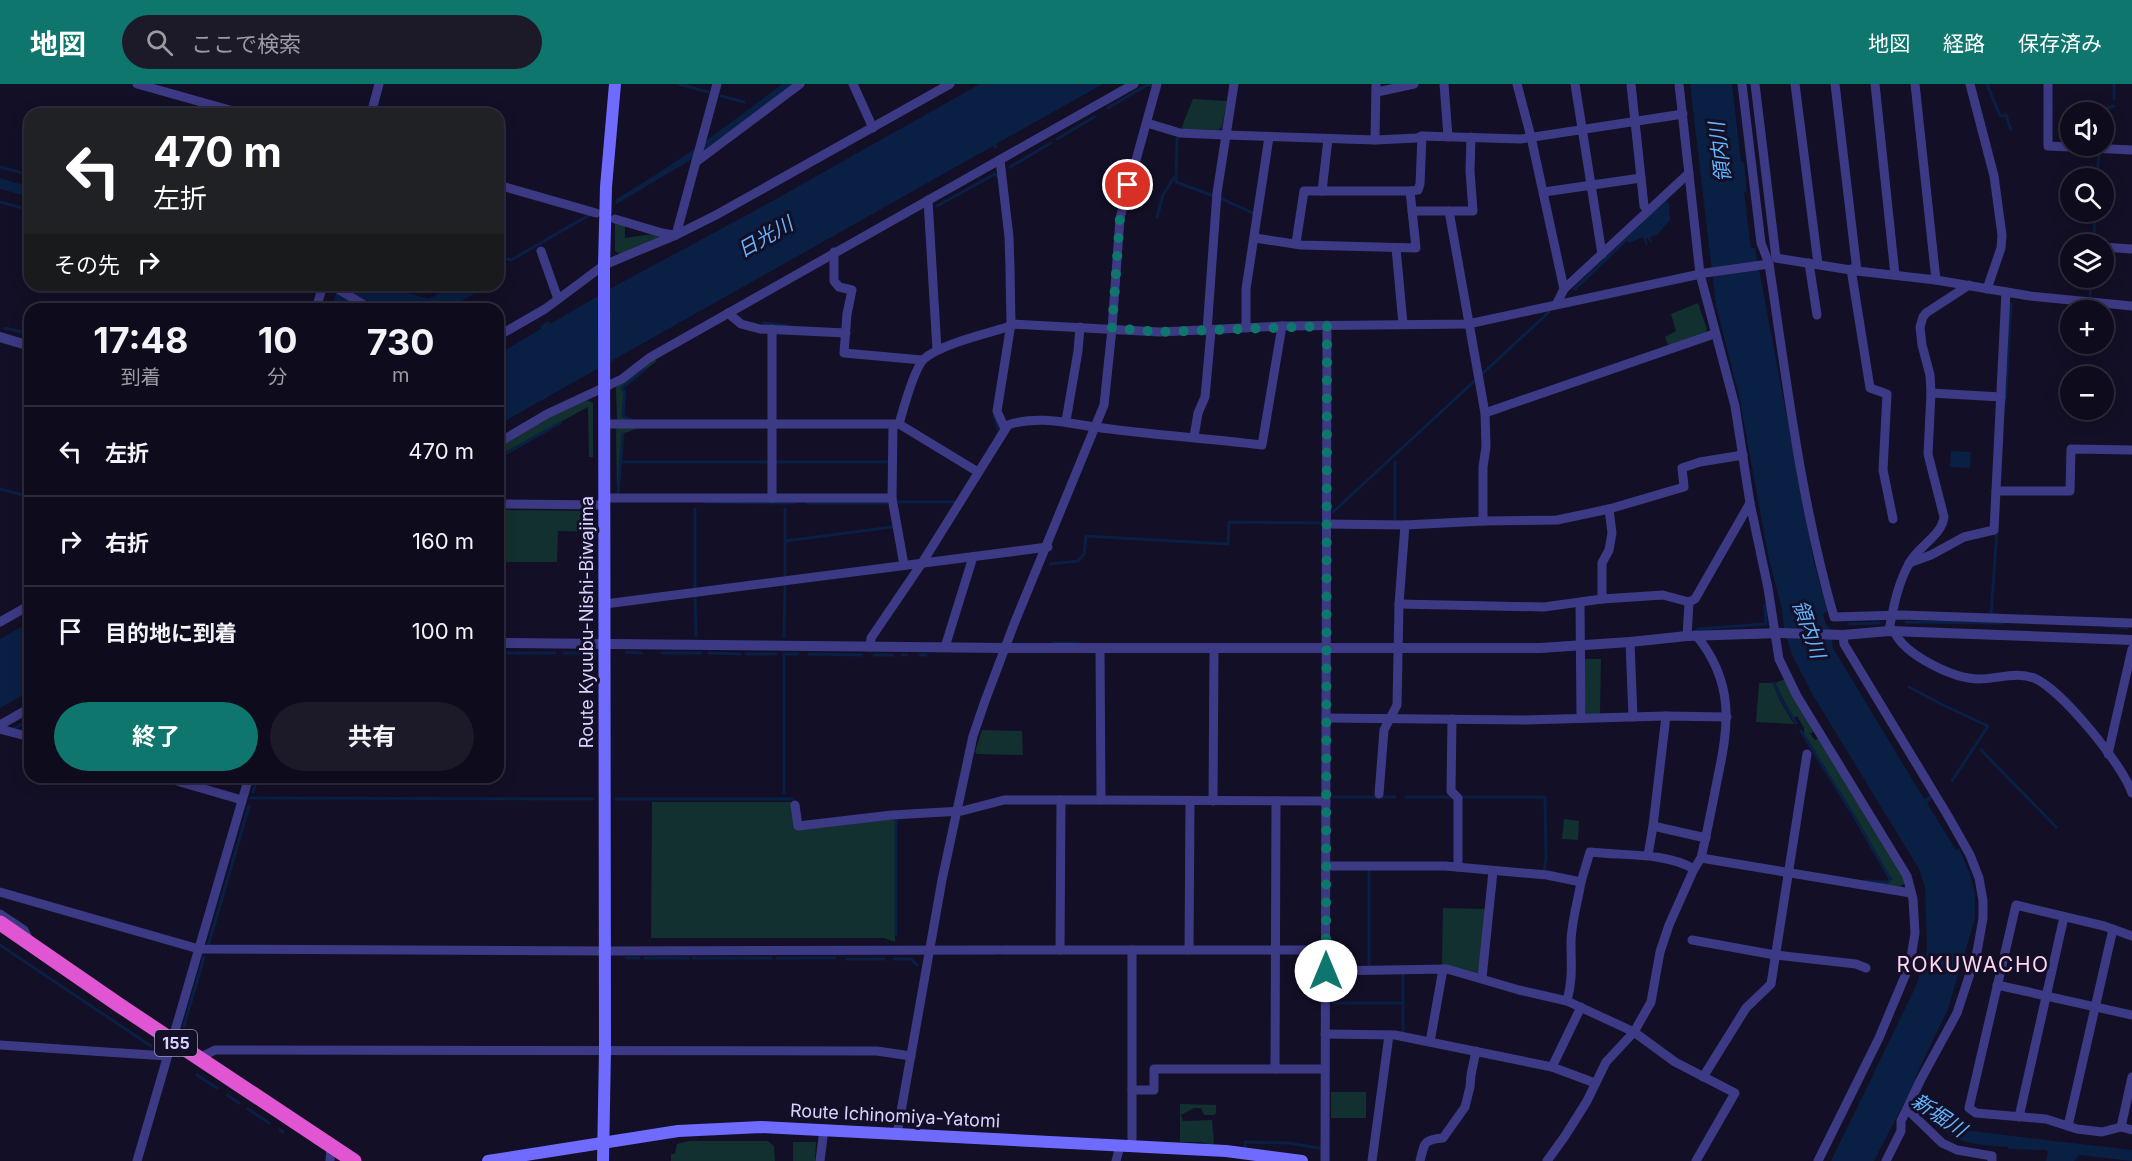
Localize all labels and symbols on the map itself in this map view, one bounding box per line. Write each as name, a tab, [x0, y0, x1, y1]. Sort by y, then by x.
water label: 領内川	[1704, 119, 1736, 183]
pin	[1102, 159, 1153, 210]
water label: 日光川	[733, 211, 799, 262]
street label: Route Kyuubu-Nishi-Biwajima	[576, 496, 597, 748]
water label: 領内川	[1788, 597, 1831, 663]
position arrow	[1294, 939, 1358, 1003]
district label: ROKUWACHO	[1896, 952, 2050, 977]
road number: 155	[155, 1030, 197, 1056]
water label: 新堀川	[1907, 1088, 1972, 1143]
street label: Route Ichinomiya-Yatomi	[789, 1100, 1001, 1131]

